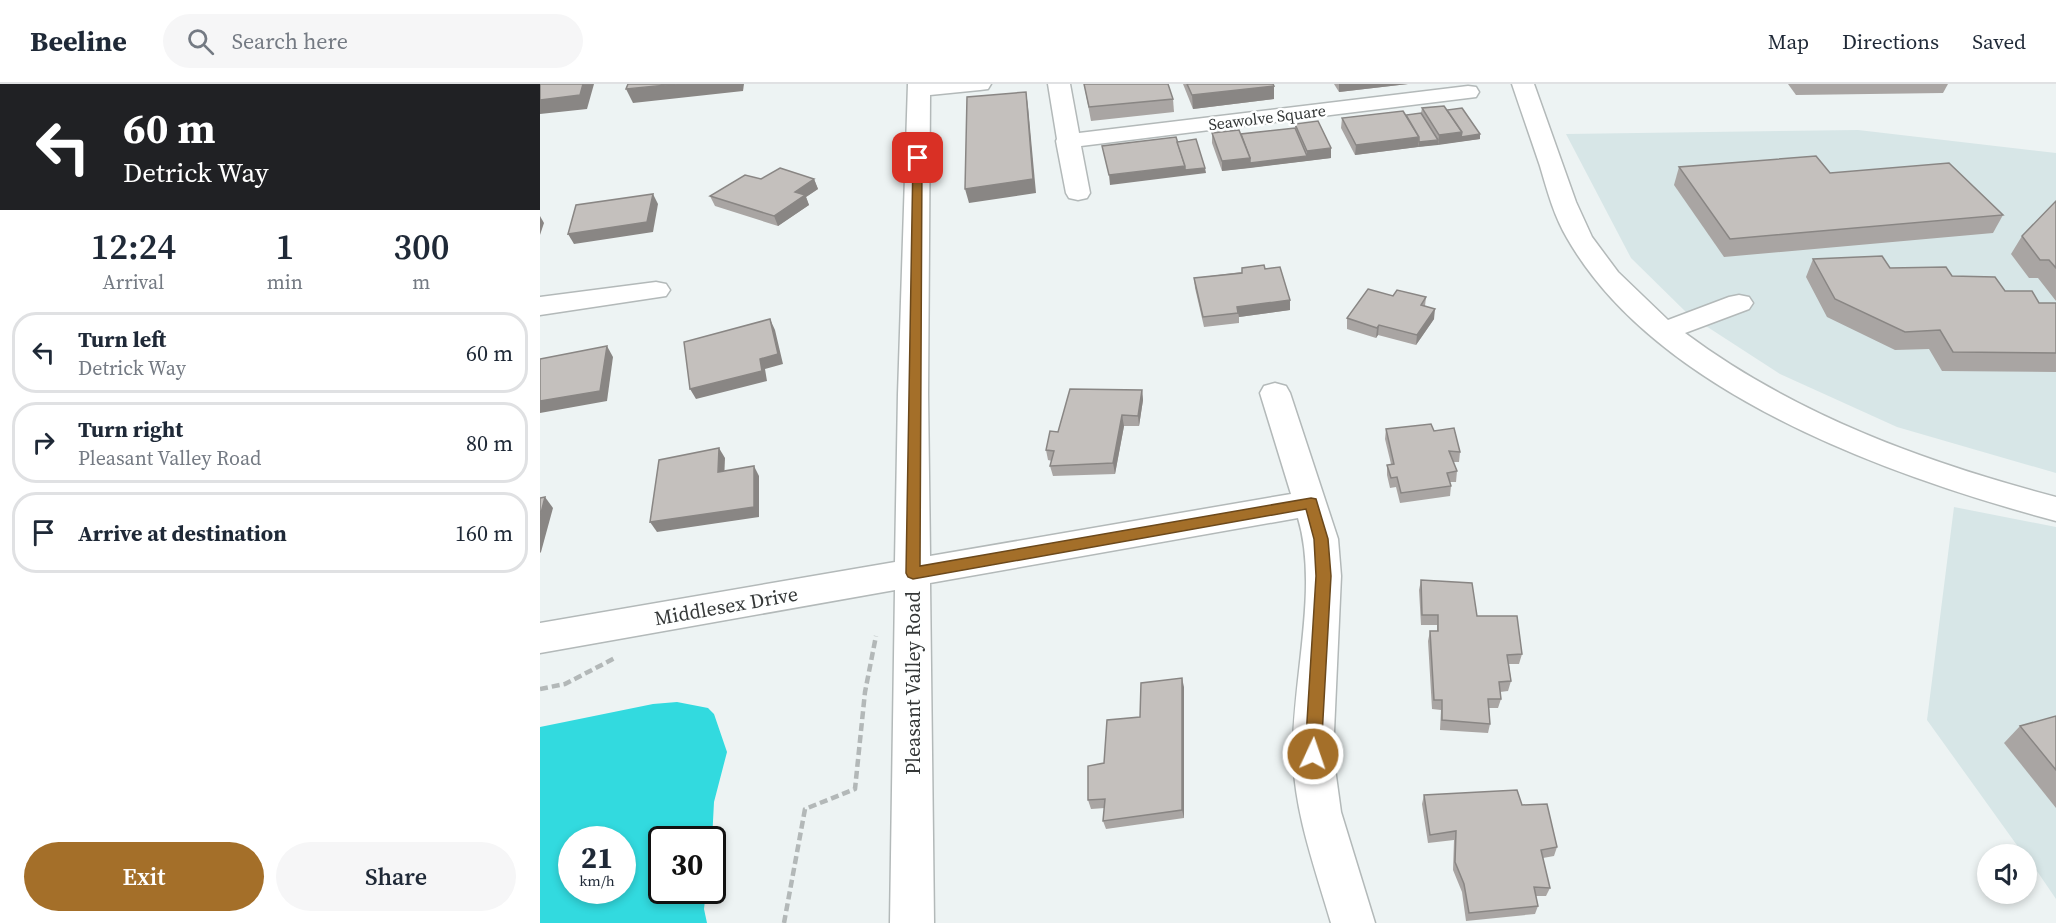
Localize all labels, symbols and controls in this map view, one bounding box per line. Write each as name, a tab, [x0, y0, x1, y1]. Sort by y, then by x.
search box	[163, 14, 583, 68]
text: Beeline	[30, 22, 127, 60]
icon: search	[184, 25, 217, 58]
text: Search here	[232, 26, 348, 56]
text: Map	[1768, 27, 1809, 56]
text: Directions	[1842, 27, 1939, 56]
text: Saved	[1972, 27, 2026, 56]
text: 60 m	[123, 99, 216, 157]
street label: Seawolve Square	[1207, 99, 1327, 135]
icon: left	[24, 108, 102, 186]
pin	[892, 132, 943, 183]
icon: arrive	[901, 141, 934, 174]
text: Detrick Way	[123, 154, 269, 191]
text: 12:24	[91, 222, 176, 271]
text: 1	[275, 222, 294, 271]
text: 300	[393, 222, 449, 271]
text: Arrival	[102, 268, 164, 296]
text: min	[267, 268, 303, 296]
text: m	[412, 268, 430, 296]
text: Turn left	[78, 324, 166, 354]
icon: left	[27, 336, 60, 369]
text: 60 m	[466, 338, 513, 368]
text: Detrick Way	[78, 354, 186, 382]
text: Turn right	[78, 414, 183, 444]
icon: right	[27, 426, 60, 459]
text: 80 m	[466, 428, 513, 458]
text: Pleasant Valley Road	[78, 444, 261, 472]
icon: arrive	[27, 516, 60, 549]
text: Arrive at destination	[78, 518, 287, 548]
text: 160 m	[455, 518, 513, 548]
street label: Middlesex Drive	[652, 580, 800, 632]
street label: Pleasant Valley Road	[899, 591, 927, 775]
position arrow	[1281, 722, 1345, 786]
speed limit sign: 30	[648, 826, 726, 904]
text: 21	[581, 837, 613, 878]
button: Exit	[24, 842, 264, 911]
button: Share	[276, 842, 516, 911]
map controls	[1977, 844, 2037, 904]
button: sound	[1977, 844, 2037, 904]
text: km/h	[579, 870, 615, 891]

